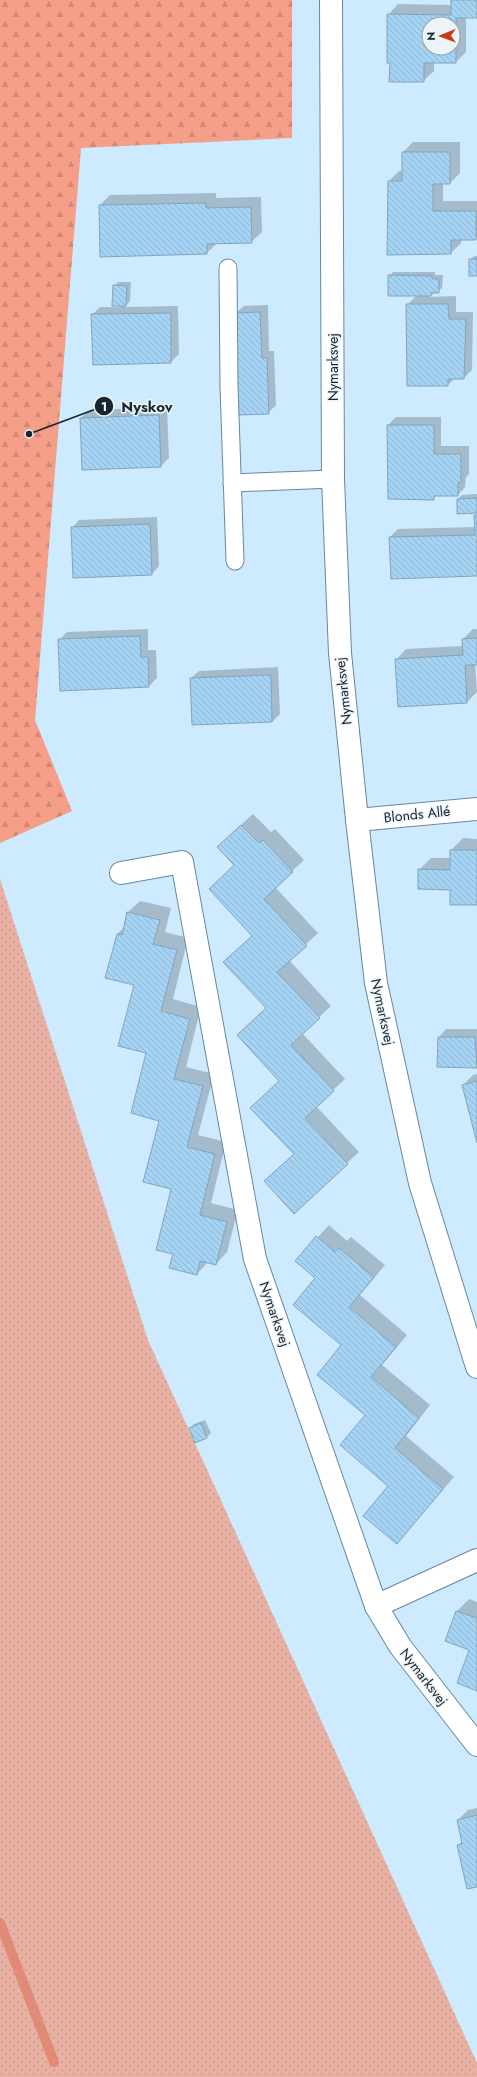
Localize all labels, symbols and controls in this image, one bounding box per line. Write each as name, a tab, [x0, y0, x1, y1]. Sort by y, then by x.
north arrow	[421, 16, 461, 56]
text: N	[423, 32, 439, 41]
street label: Nymarksvej	[323, 333, 343, 401]
callout: Nyskov	[94, 393, 181, 420]
text: Nyskov	[121, 396, 173, 418]
text: 1	[101, 398, 107, 416]
street label: Nymarksvej	[330, 656, 356, 726]
street label: Blonds Allé	[383, 801, 451, 827]
street label: Nymarksvej	[366, 977, 400, 1047]
street label: Nymarksvej	[254, 1279, 296, 1349]
street label: Nymarksvej	[395, 1644, 453, 1710]

